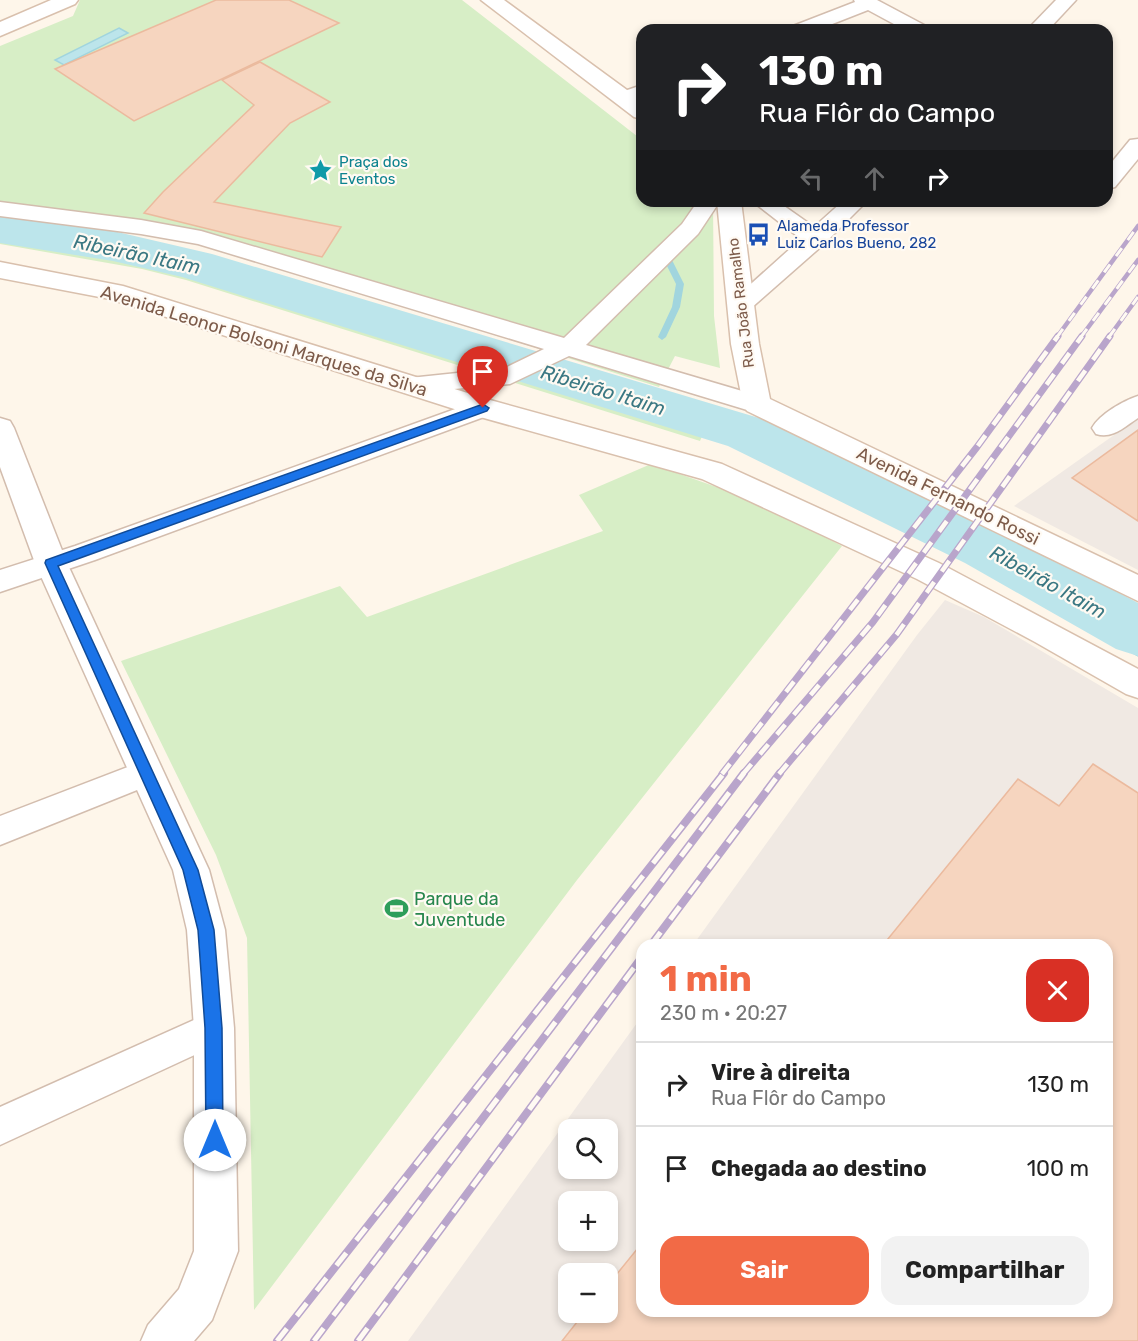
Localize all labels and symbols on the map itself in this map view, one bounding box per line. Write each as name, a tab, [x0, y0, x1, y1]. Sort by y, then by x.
place label: Praça dos Eventos	[339, 153, 408, 188]
place icon: Praça dos Eventos	[308, 158, 334, 184]
place label: Alameda Professor Luiz Carlos Bueno, 282	[777, 217, 936, 252]
bus stop icon: Alameda Professor Luiz Carlos Bueno, 282	[746, 222, 772, 248]
water label: Ribeirão Itaim	[71, 229, 203, 279]
street label: Rua João Ramalho	[724, 237, 758, 369]
street label: Avenida Leonor Bolsoni Marques da Silva	[98, 281, 430, 401]
pin	[457, 346, 508, 408]
water label: Ribeirão Itaim	[538, 360, 668, 420]
street label: Avenida Fernando Rossi	[853, 442, 1043, 550]
water label: Ribeirão Itaim	[986, 540, 1110, 624]
place label: Parque da Juventude	[414, 888, 505, 931]
sports icon: Parque da Juventude	[383, 896, 409, 922]
position arrow	[183, 1108, 247, 1172]

